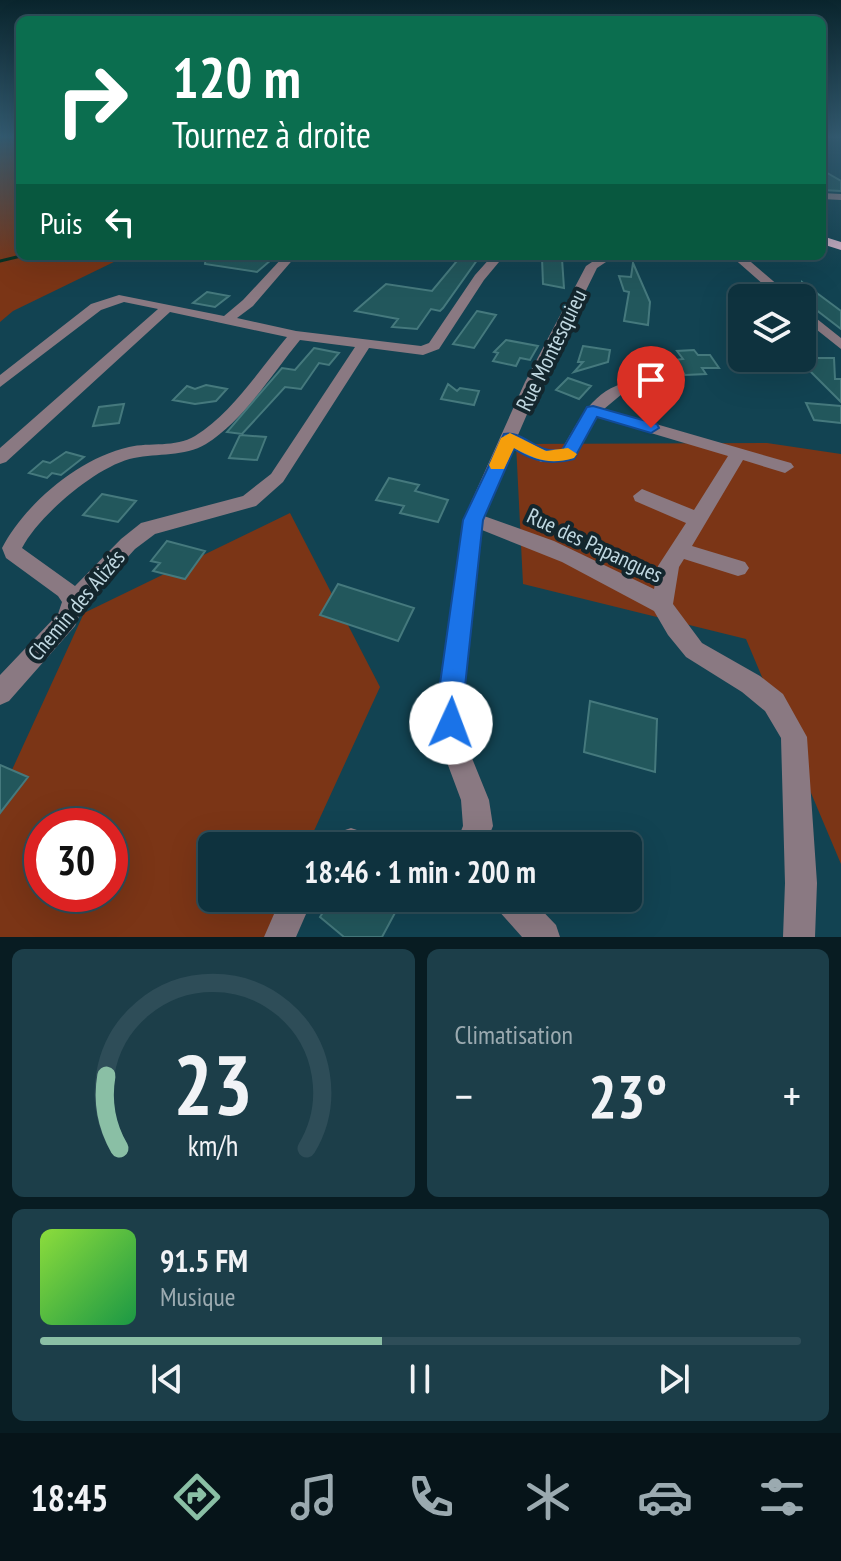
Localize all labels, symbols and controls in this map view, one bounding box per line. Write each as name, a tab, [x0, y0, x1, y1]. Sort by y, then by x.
text: 120 m	[172, 41, 301, 113]
icon: right	[40, 48, 144, 152]
text: Tournez à droite	[172, 111, 371, 158]
icon: left	[98, 200, 142, 244]
text: Puis	[40, 203, 82, 242]
map controls	[728, 284, 816, 372]
button: layers	[728, 284, 816, 372]
street label: Rue Montesquieu	[510, 285, 592, 415]
pin	[617, 346, 685, 428]
icon: arrive	[629, 358, 673, 402]
street label: Rue des Papangues	[523, 501, 667, 589]
street label: Chemin des Alizés	[21, 544, 131, 666]
position arrow	[409, 681, 493, 765]
speed limit sign: 30	[24, 808, 128, 912]
text: 18:46 · 1 min · 200 m	[304, 852, 536, 891]
text: Climatisation	[455, 1018, 573, 1051]
text: 23	[173, 1030, 253, 1138]
text: 23°	[588, 1057, 667, 1135]
text: −	[455, 1067, 473, 1124]
text: +	[783, 1067, 801, 1124]
text: km/h	[188, 1127, 239, 1164]
text: 91.5 FM	[160, 1241, 248, 1280]
text: Musique	[160, 1280, 236, 1313]
icon: previous	[145, 1357, 189, 1401]
icon: pause	[398, 1357, 442, 1401]
icon: next	[652, 1357, 696, 1401]
icon: directions	[169, 1469, 225, 1525]
icon: music	[286, 1469, 342, 1525]
icon: phone	[403, 1469, 459, 1525]
icon: climate	[520, 1469, 576, 1525]
icon: car	[637, 1469, 693, 1525]
icon: filters	[754, 1469, 810, 1525]
text: 18:45	[31, 1474, 108, 1521]

